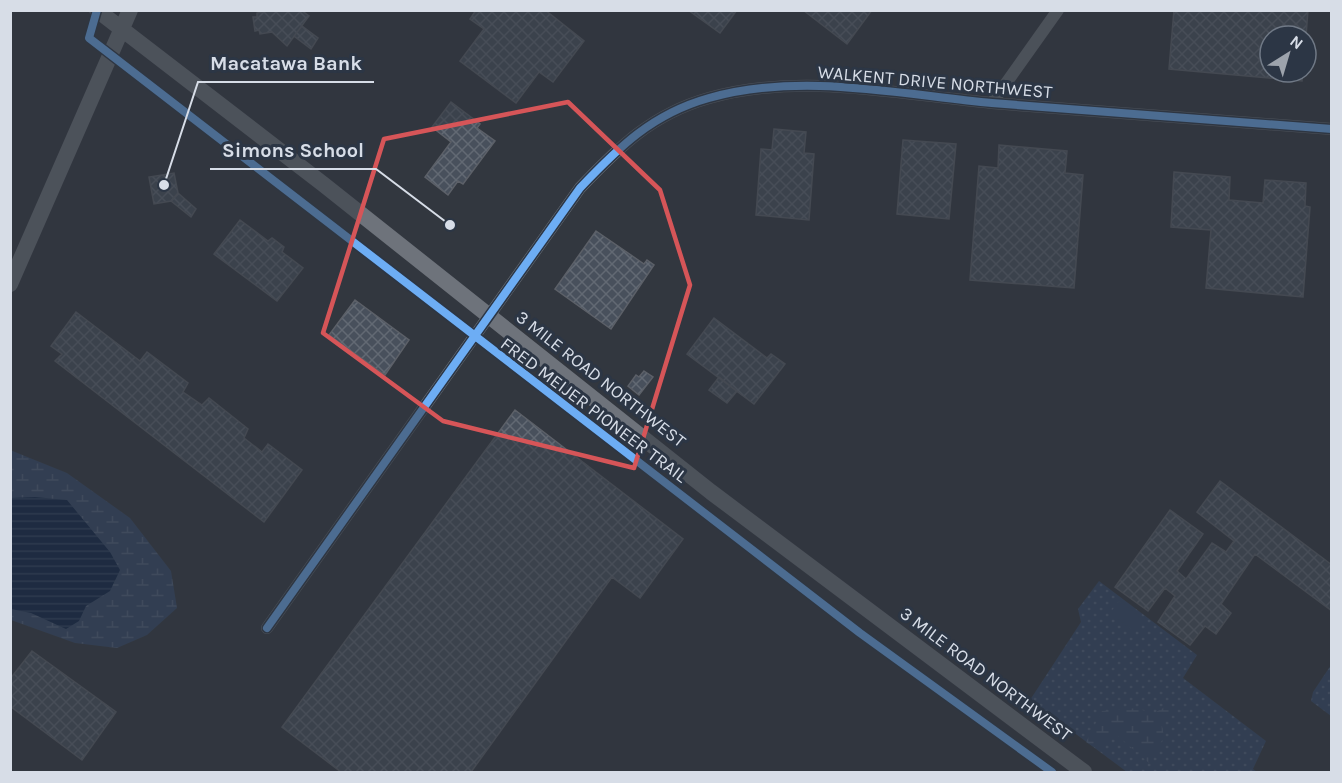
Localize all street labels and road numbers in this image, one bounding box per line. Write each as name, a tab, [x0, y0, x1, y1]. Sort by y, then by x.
street label: WALKENT DRIVE NORTHWEST	[817, 61, 1053, 103]
street label: 3 MILE ROAD NORTHWEST	[512, 306, 690, 452]
street label: FRED MEIJER PIONEER TRAIL	[496, 333, 692, 488]
street label: 3 MILE ROAD NORTHWEST	[896, 602, 1076, 746]

